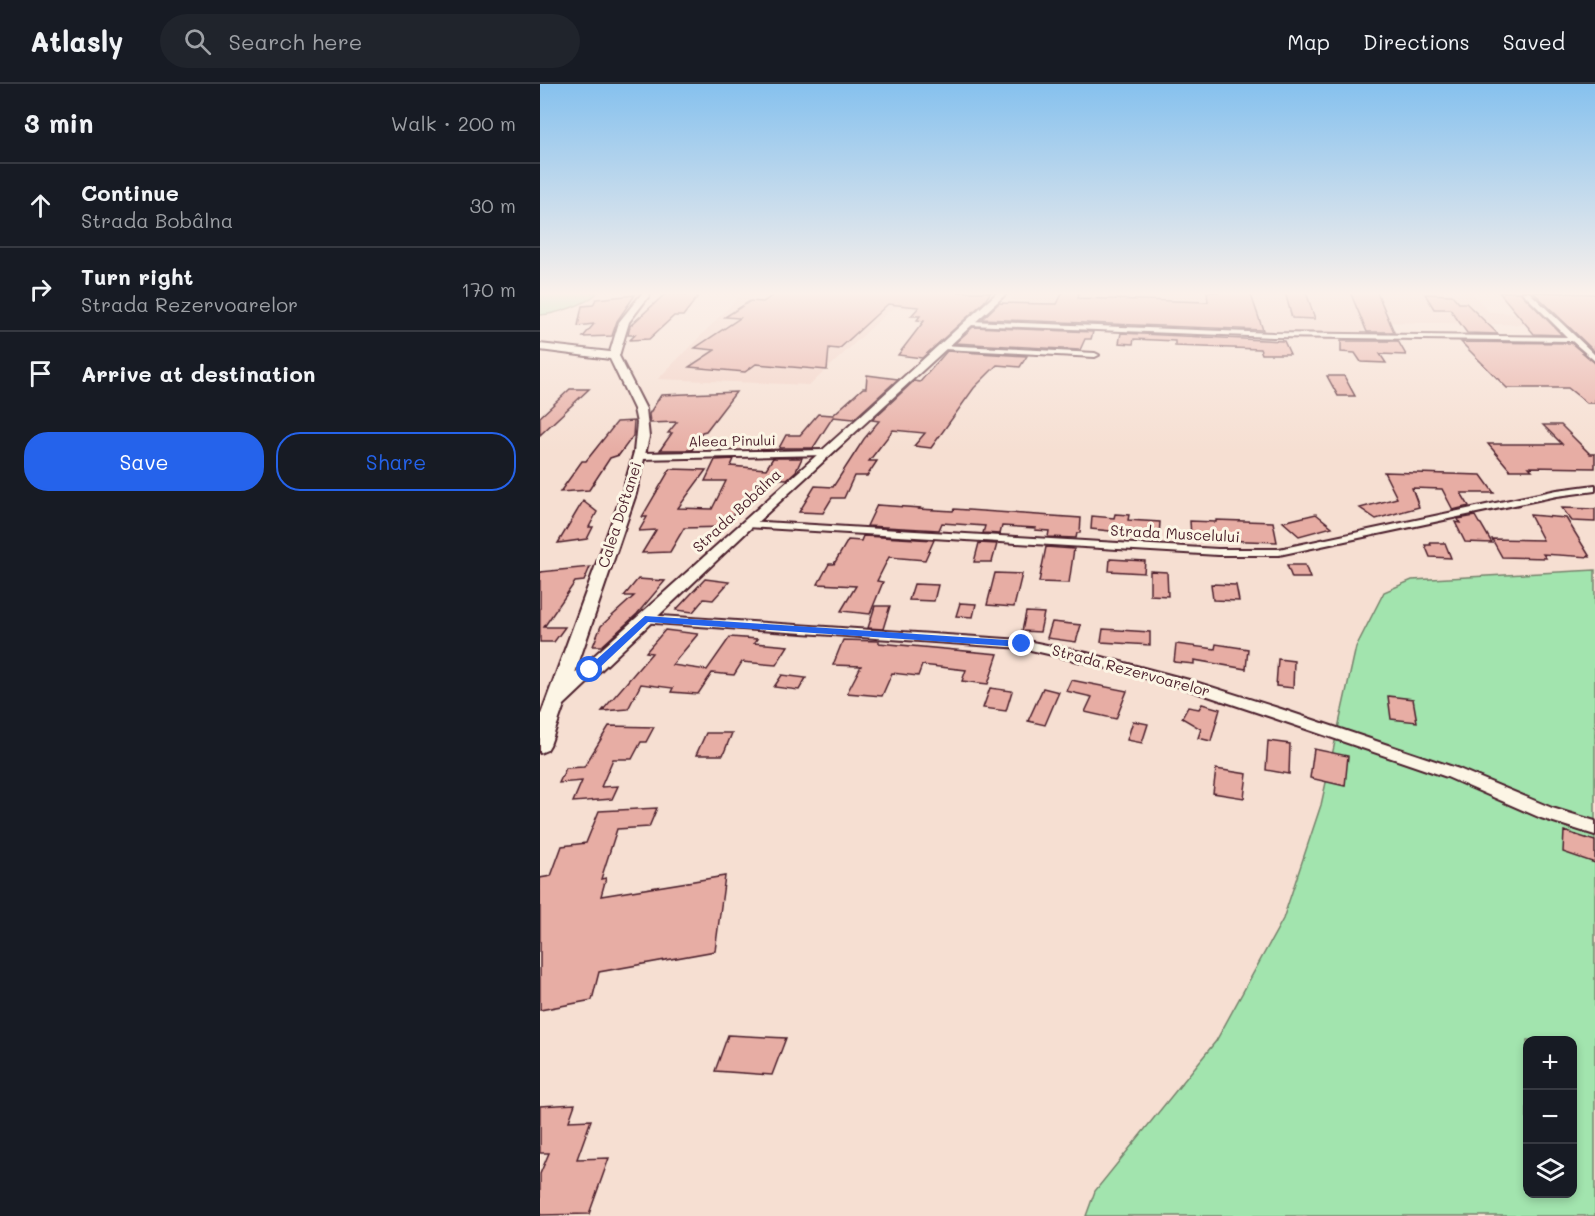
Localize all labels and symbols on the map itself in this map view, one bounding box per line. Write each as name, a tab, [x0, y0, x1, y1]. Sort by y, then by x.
street label: Aleea Pinului	[688, 430, 776, 451]
street label: Calea Doftanei	[592, 459, 646, 570]
street label: Strada Bobâlna	[688, 464, 785, 556]
street label: Strada Muscelului	[1110, 520, 1240, 546]
route end	[1008, 630, 1034, 656]
street label: Strada Rezervoarelor	[1050, 639, 1212, 701]
route start	[576, 656, 602, 682]

